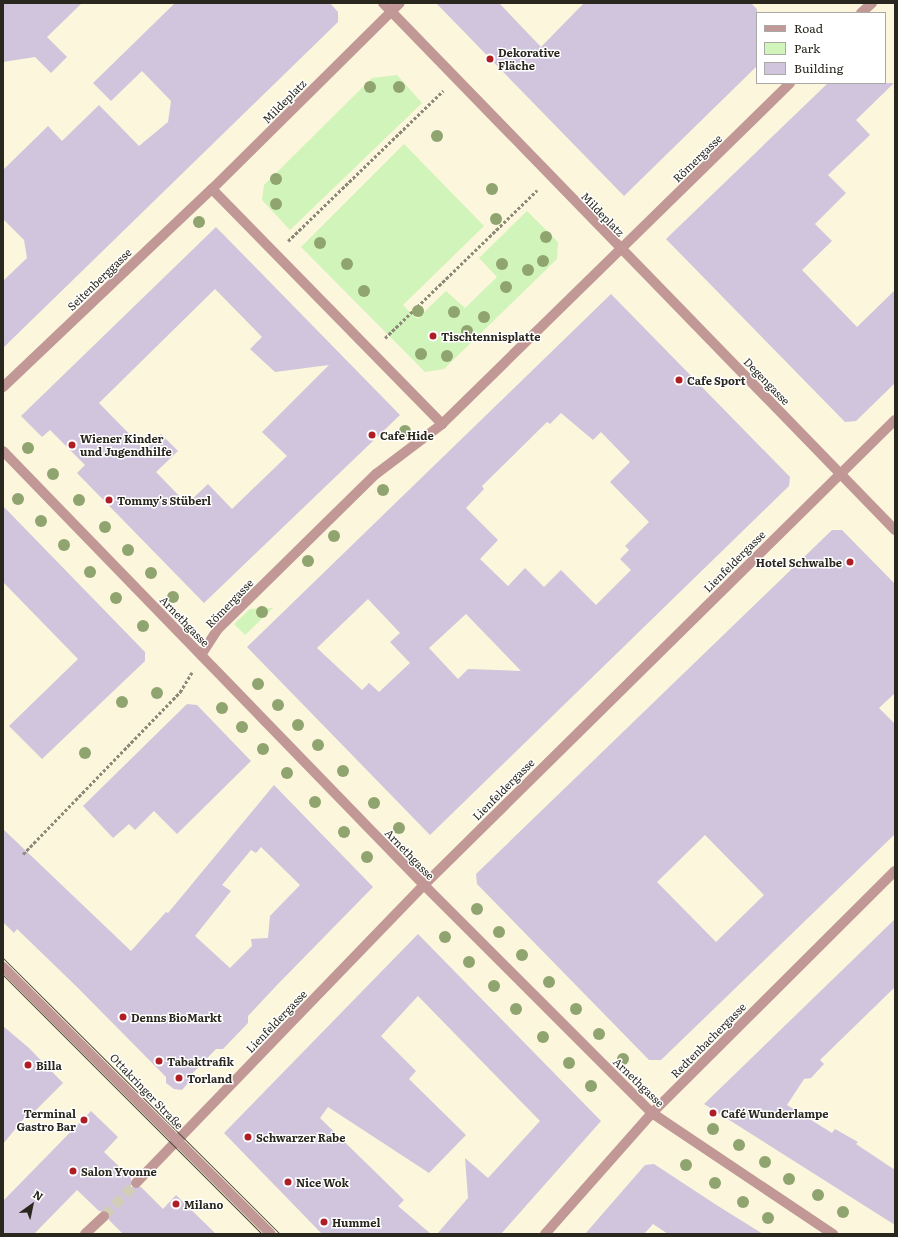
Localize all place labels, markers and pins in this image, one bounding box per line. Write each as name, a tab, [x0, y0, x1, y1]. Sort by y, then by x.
place label: Dekorative Fläche	[498, 46, 560, 72]
marker: Dekorative Fläche	[485, 54, 495, 64]
place label: Tischtennisplatte	[441, 329, 540, 343]
marker: Tischtennisplatte	[428, 331, 438, 341]
place label: Cafe Sport	[687, 373, 746, 387]
marker: Cafe Sport	[674, 375, 684, 385]
place label: Cafe Hide	[380, 428, 434, 442]
marker: Cafe Hide	[367, 430, 377, 440]
place label: Wiener Kinder und Jugendhilfe	[80, 432, 172, 458]
marker: Wiener Kinder und Jugendhilfe	[67, 440, 77, 450]
place label: Tommy's Stüberl	[117, 493, 211, 507]
marker: Tommy's Stüberl	[104, 495, 114, 505]
place label: Hotel Schwalbe	[756, 555, 842, 569]
marker: Hotel Schwalbe	[845, 557, 855, 567]
place label: Denns BioMarkt	[131, 1010, 222, 1024]
marker: Denns BioMarkt	[118, 1012, 128, 1022]
place label: Tabaktrafik	[167, 1054, 234, 1068]
marker: Tabaktrafik	[154, 1056, 164, 1066]
place label: Billa	[36, 1058, 62, 1072]
marker: Billa	[23, 1060, 33, 1070]
place label: Torland	[187, 1071, 232, 1085]
marker: Torland	[174, 1073, 184, 1083]
place label: Café Wunderlampe	[721, 1106, 829, 1120]
place label: Terminal Gastro Bar	[17, 1107, 76, 1133]
marker: Café Wunderlampe	[708, 1108, 718, 1118]
marker: Terminal Gastro Bar	[79, 1115, 89, 1125]
place label: Schwarzer Rabe	[256, 1130, 345, 1144]
marker: Schwarzer Rabe	[243, 1132, 253, 1142]
place label: Salon Yvonne	[81, 1164, 157, 1178]
marker: Salon Yvonne	[68, 1166, 78, 1176]
place label: Nice Wok	[296, 1175, 349, 1189]
marker: Nice Wok	[283, 1177, 293, 1187]
place label: Milano	[184, 1197, 223, 1211]
marker: Milano	[171, 1199, 181, 1209]
place label: Hummel	[332, 1215, 380, 1229]
marker: Hummel	[319, 1217, 329, 1227]

